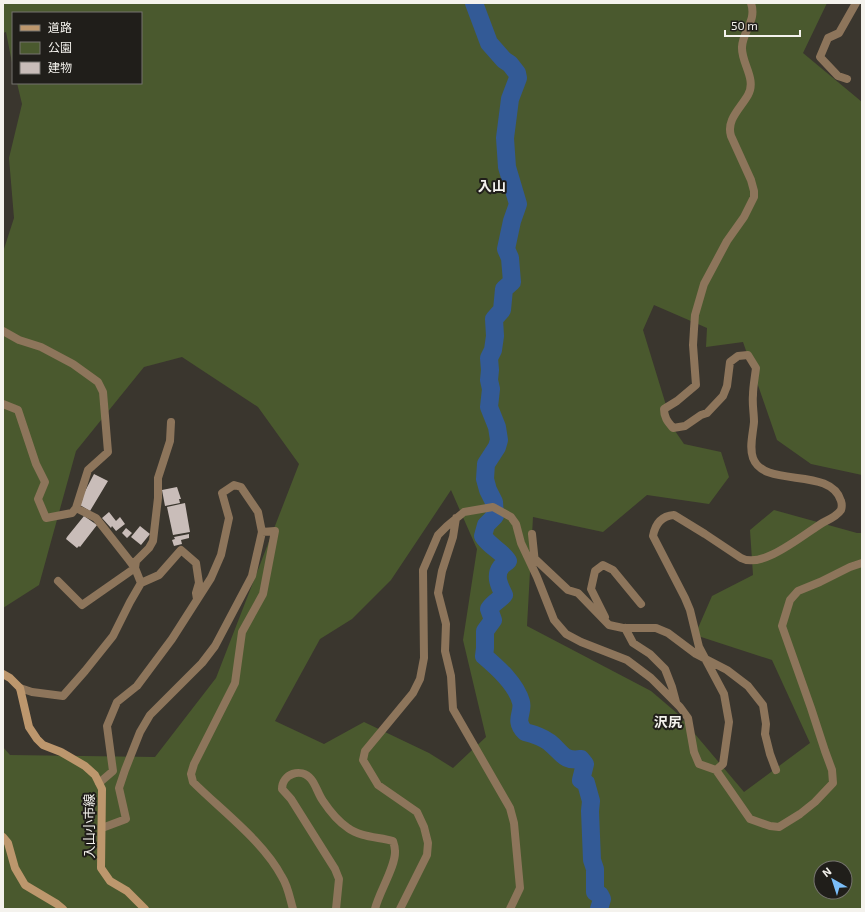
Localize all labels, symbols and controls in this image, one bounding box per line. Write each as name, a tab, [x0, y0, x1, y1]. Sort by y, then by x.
legend	[12, 12, 142, 84]
scale bar	[725, 12, 800, 38]
text: 50 m	[731, 18, 758, 32]
text: 道路	[48, 20, 72, 34]
text: 公園	[48, 40, 72, 54]
text: 建物	[48, 60, 72, 74]
district label: 入山	[478, 177, 506, 194]
district label: 沢尻	[654, 713, 682, 730]
street label: 入山小市線	[81, 793, 97, 859]
north arrow	[813, 860, 853, 900]
text: N	[819, 864, 834, 879]

